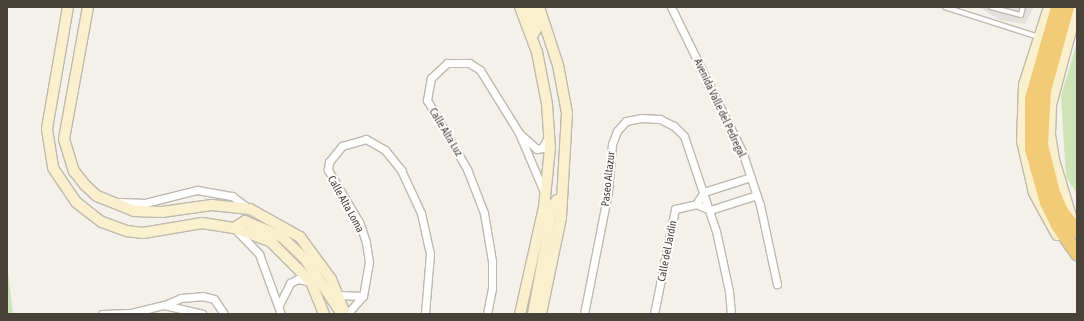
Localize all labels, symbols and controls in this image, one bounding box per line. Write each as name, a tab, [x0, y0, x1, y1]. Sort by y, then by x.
street label: Avenida Valle del Pedregal	[691, 56, 749, 160]
street label: Calle Alta Luz	[426, 105, 466, 159]
street label: Paseo Altazur	[599, 151, 617, 207]
street label: Calle Alta Loma	[325, 173, 367, 235]
street label: Calle del Jardín	[655, 219, 679, 283]

